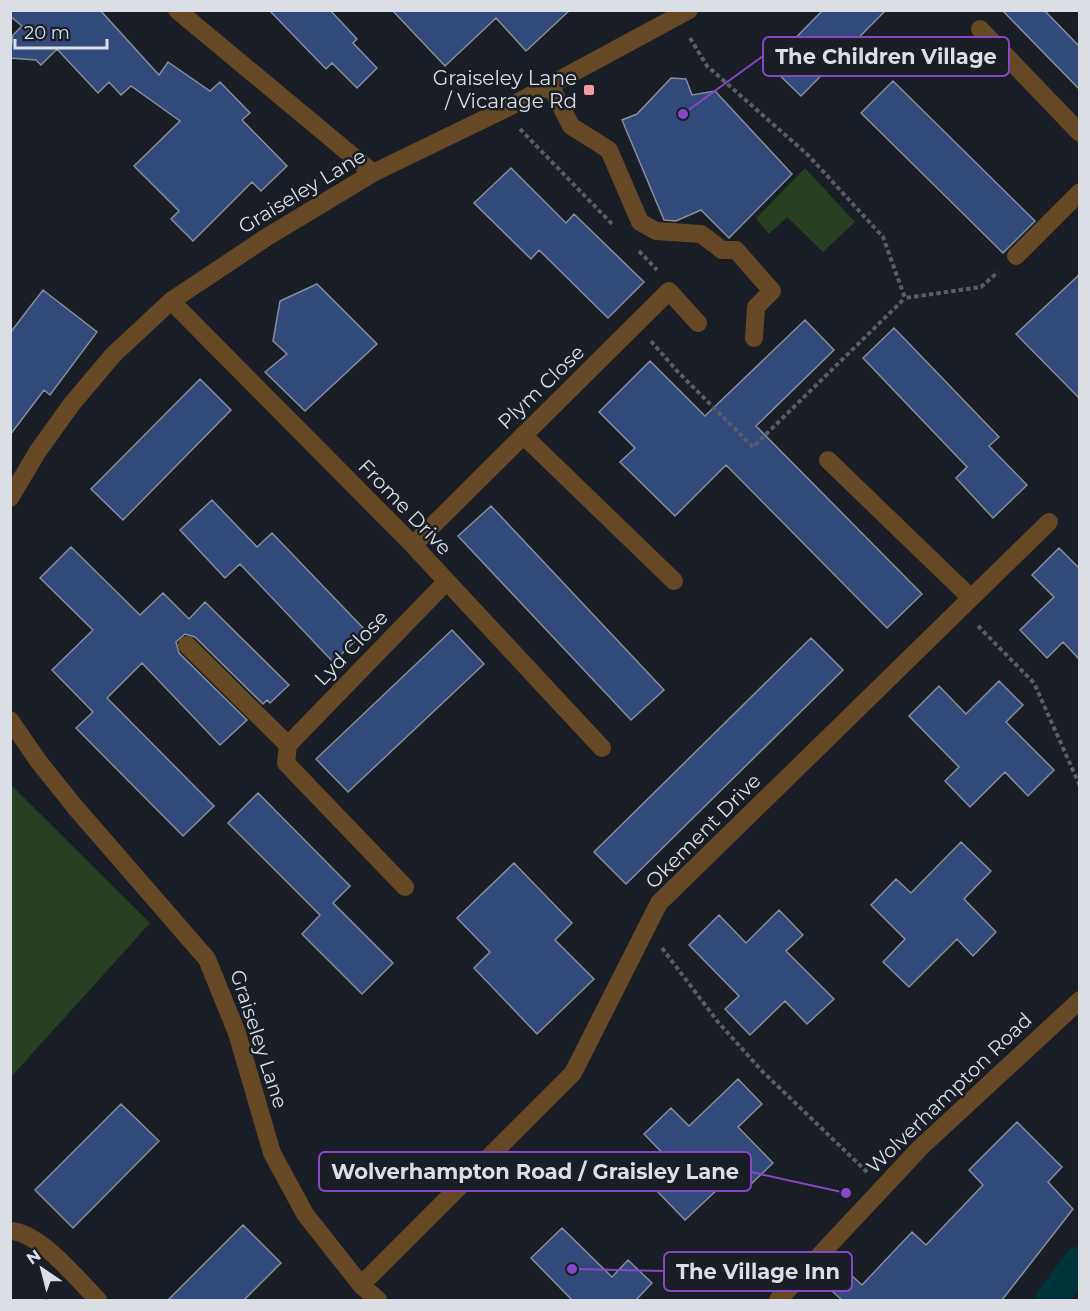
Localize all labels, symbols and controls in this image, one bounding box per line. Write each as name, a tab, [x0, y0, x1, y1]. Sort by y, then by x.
scale bar	[15, 12, 106, 50]
text: 20 m	[24, 22, 70, 44]
callout: The Children Village	[763, 37, 1009, 76]
text: The Children Village	[775, 44, 997, 69]
place label: Graiseley Lane / Vicarage Rd	[433, 66, 577, 113]
marker: Graiseley Lane / Vicarage Rd	[582, 83, 596, 97]
street label: Graiseley Lane	[234, 144, 370, 238]
street label: Plym Close	[493, 340, 589, 434]
street label: Frome Drive	[353, 454, 457, 560]
street label: Lyd Close	[309, 605, 393, 691]
street label: Okement Drive	[640, 768, 766, 894]
street label: Graiseley Lane	[225, 967, 293, 1111]
street label: Wolverhampton Road	[861, 1008, 1037, 1178]
callout: Wolverhampton Road / Graisley Lane	[319, 1152, 751, 1191]
text: Wolverhampton Road / Graisley Lane	[331, 1159, 739, 1184]
north arrow	[12, 1239, 72, 1299]
text: N	[23, 1246, 44, 1269]
callout: The Village Inn	[664, 1252, 852, 1291]
text: The Village Inn	[676, 1259, 840, 1284]

